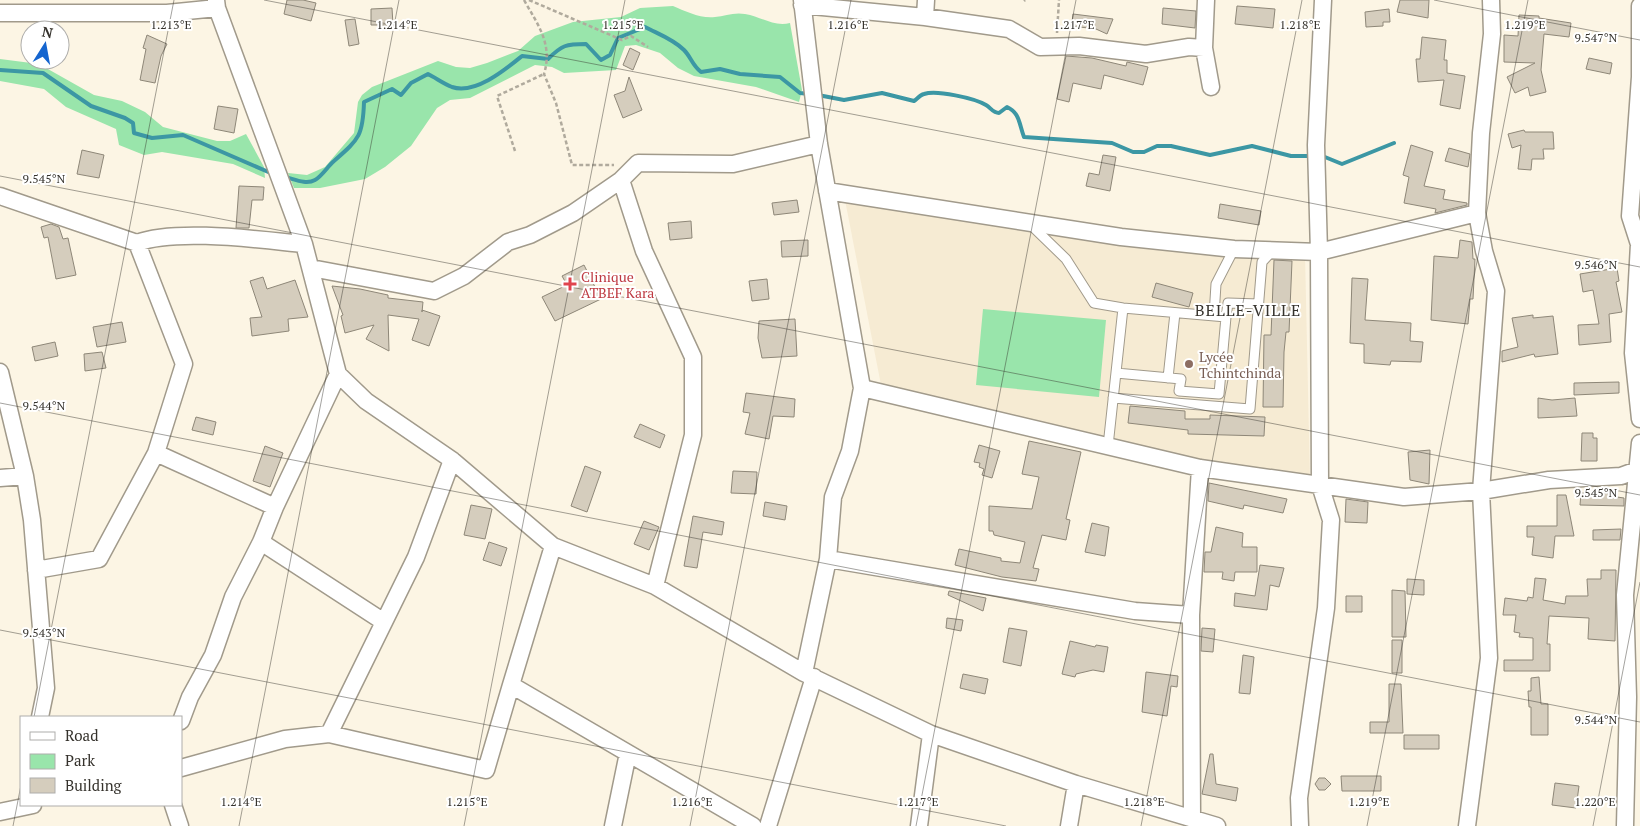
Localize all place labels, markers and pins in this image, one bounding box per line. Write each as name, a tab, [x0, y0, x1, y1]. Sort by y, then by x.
place label: Clinique ATBEF Kara	[581, 267, 654, 302]
marker: Clinique ATBEF Kara	[563, 277, 577, 291]
place label: Lycée Tchintchinda	[1199, 347, 1281, 382]
marker: Lycée Tchintchinda	[1183, 358, 1195, 370]

